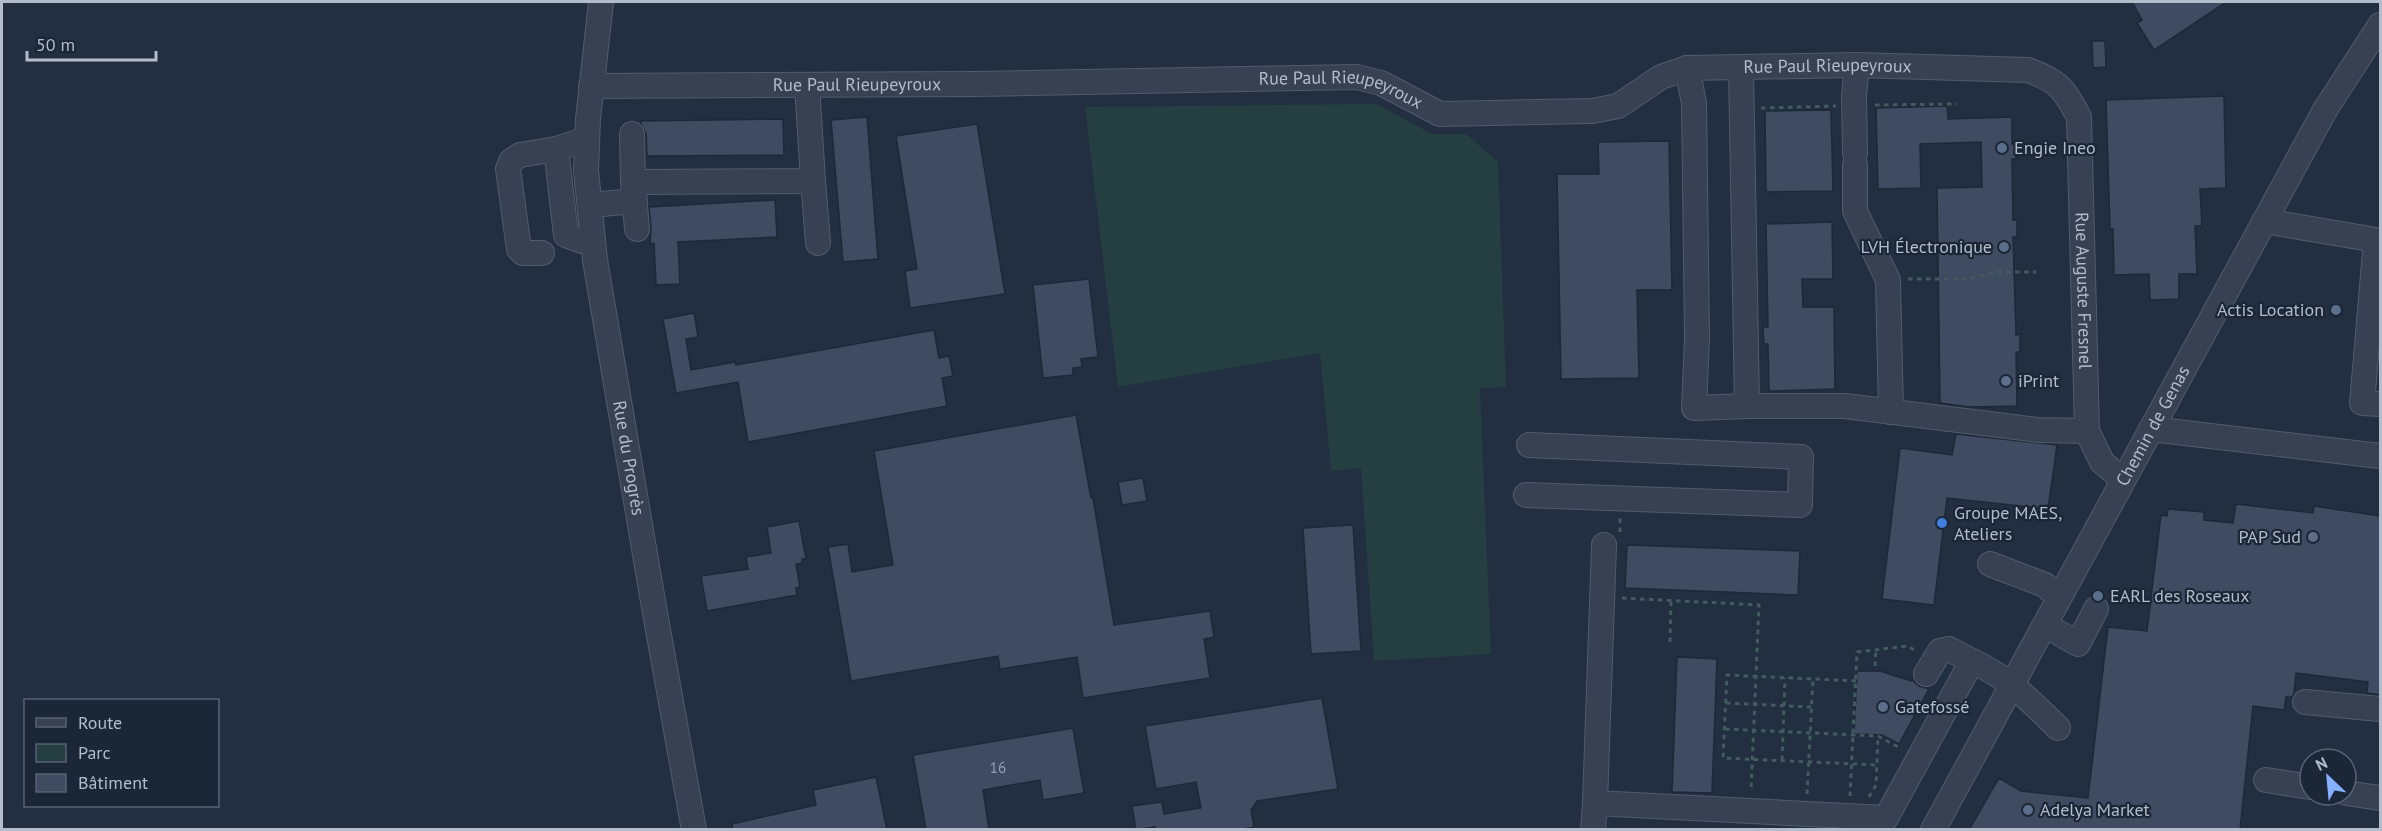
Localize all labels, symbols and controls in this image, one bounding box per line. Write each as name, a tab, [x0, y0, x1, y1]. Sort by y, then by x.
scale bar	[27, 24, 156, 62]
text: 50 m	[36, 33, 75, 56]
street label: Rue Paul Rieupeyroux	[1743, 53, 1912, 78]
street label: Rue Paul Rieupeyroux	[1259, 65, 1427, 114]
street label: Rue Paul Rieupeyroux	[773, 72, 941, 96]
place label: Engie Ineo	[2014, 136, 2096, 159]
marker: Engie Ineo	[1995, 141, 2009, 155]
street label: Rue Auguste Fresnel	[2070, 212, 2097, 370]
place label: LVH Électronique	[1860, 235, 1992, 258]
marker: LVH Électronique	[1997, 240, 2011, 254]
place label: Actis Location	[2217, 298, 2324, 321]
marker: Actis Location	[2329, 303, 2343, 317]
street label: Chemin de Genas	[2110, 362, 2195, 490]
place label: iPrint	[2018, 369, 2059, 392]
marker: iPrint	[1999, 374, 2013, 388]
street label: Rue du Progrès	[608, 399, 650, 517]
place label: Groupe MAES, Ateliers	[1954, 501, 2062, 545]
marker: Groupe MAES, Ateliers	[1935, 516, 1949, 530]
place label: PAP Sud	[2238, 525, 2301, 548]
marker: PAP Sud	[2306, 530, 2320, 544]
place label: EARL des Roseaux	[2110, 584, 2250, 607]
marker: EARL des Roseaux	[2091, 589, 2105, 603]
place label: Gatefossé	[1895, 695, 1969, 718]
legend	[24, 699, 219, 807]
marker: Gatefossé	[1876, 700, 1890, 714]
text: Route	[78, 711, 122, 734]
text: Parc	[78, 741, 111, 764]
north arrow	[2298, 747, 2358, 807]
text: N	[2312, 752, 2331, 775]
house number: 16	[990, 758, 1006, 777]
text: Bâtiment	[78, 771, 148, 794]
place label: Adelya Market	[2040, 798, 2150, 821]
marker: Adelya Market	[2021, 803, 2035, 817]

